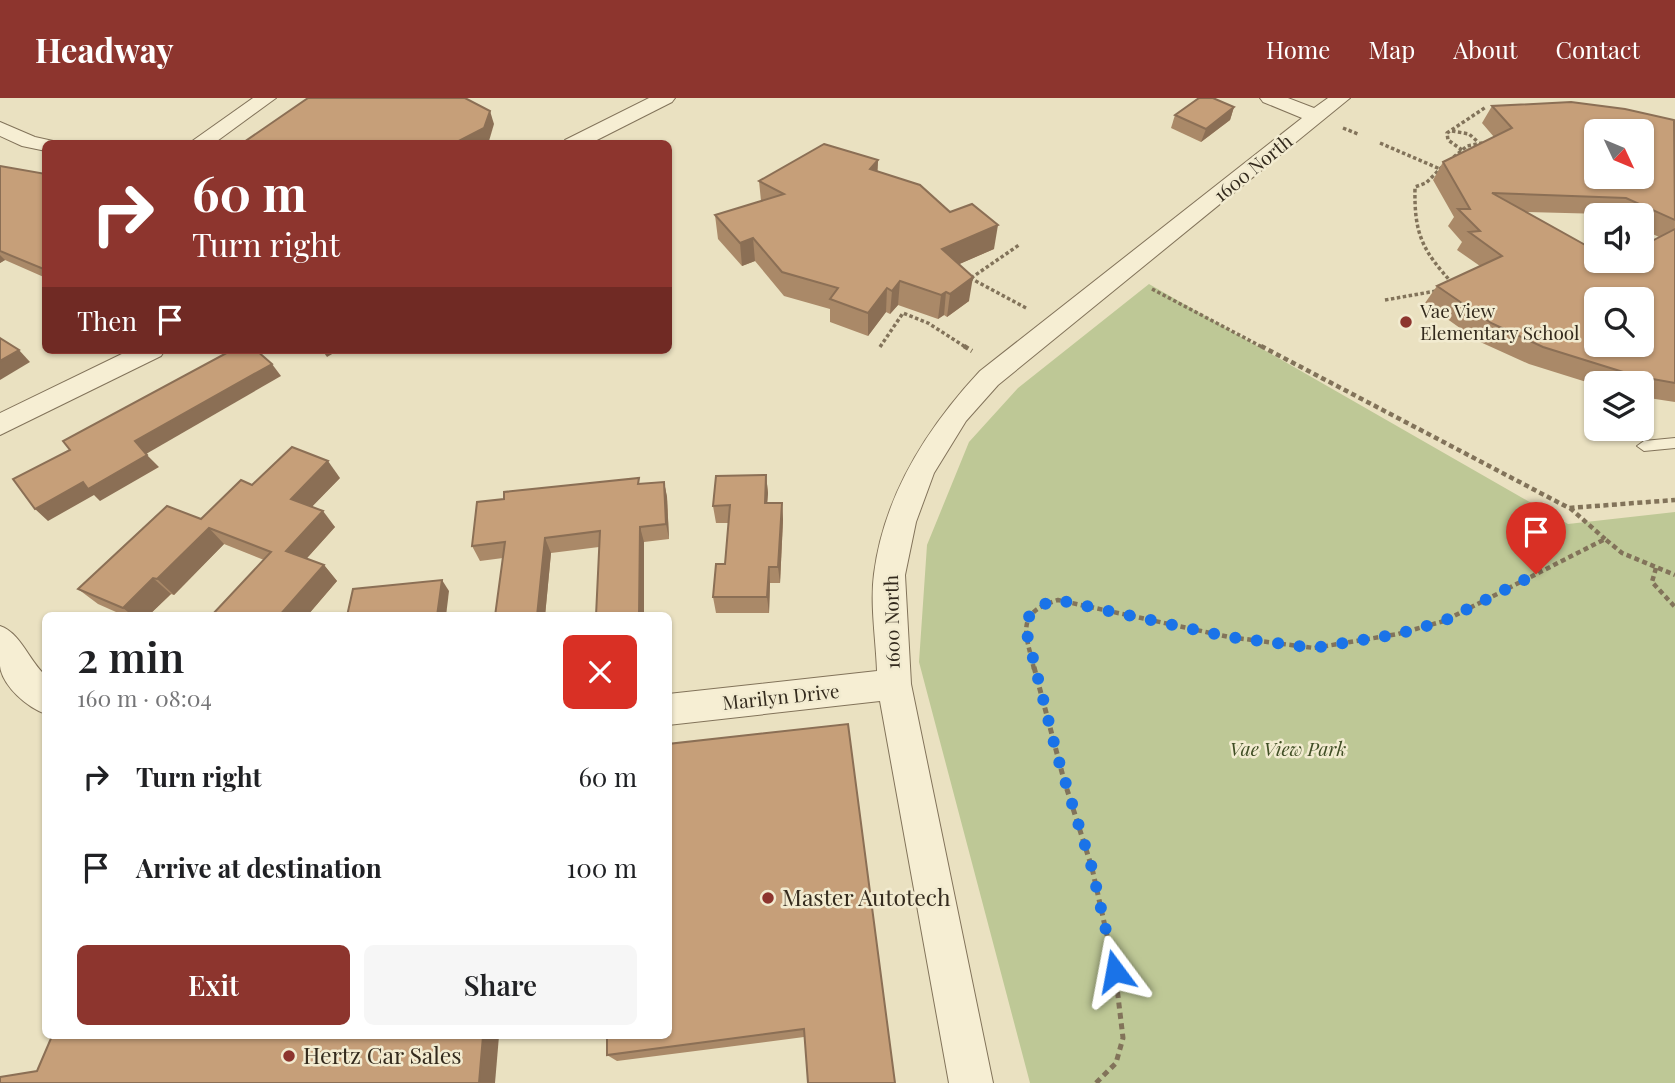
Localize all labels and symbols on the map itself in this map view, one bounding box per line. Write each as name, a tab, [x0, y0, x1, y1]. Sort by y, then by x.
north arrow	[1584, 119, 1654, 189]
street label: 1600 North	[1208, 127, 1297, 207]
place label: Vae View Elementary School	[1419, 297, 1580, 345]
marker: Vae View Elementary School	[1398, 314, 1414, 330]
pin	[1506, 502, 1566, 574]
street label: 1600 North	[877, 575, 905, 669]
street label: Marilyn Drive	[721, 677, 841, 715]
park label: Vae View Park	[1230, 735, 1346, 761]
place label: Master Autotech	[782, 881, 951, 912]
marker: Master Autotech	[760, 890, 776, 906]
position arrow	[1078, 934, 1152, 1008]
place label: Hertz Car Sales	[303, 1039, 462, 1070]
marker: Hertz Car Sales	[281, 1048, 297, 1064]

